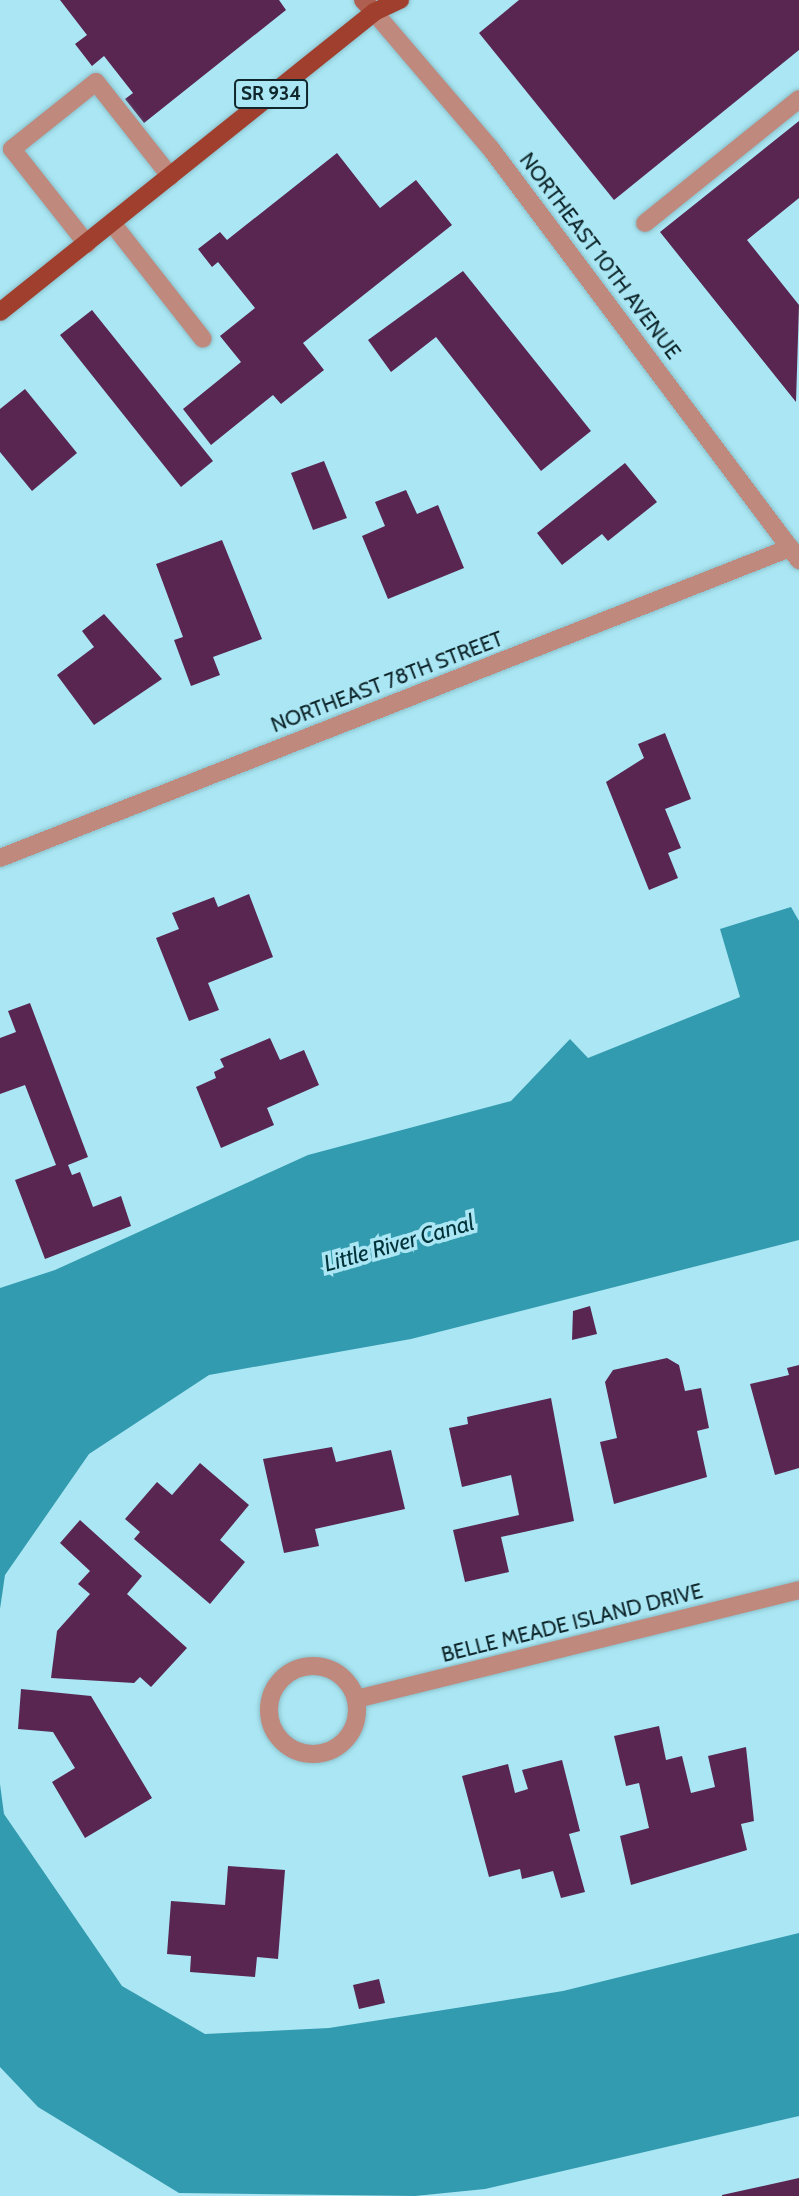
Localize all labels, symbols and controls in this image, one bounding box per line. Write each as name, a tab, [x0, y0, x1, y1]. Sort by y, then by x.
road number: SR 934	[232, 78, 310, 110]
street label: NORTHEAST 10TH AVENUE	[514, 148, 686, 364]
street label: NORTHEAST 78TH STREET	[267, 626, 507, 738]
water label: Little River Canal	[321, 1208, 477, 1278]
street label: BELLE MEADE ISLAND DRIVE	[439, 1578, 705, 1668]

